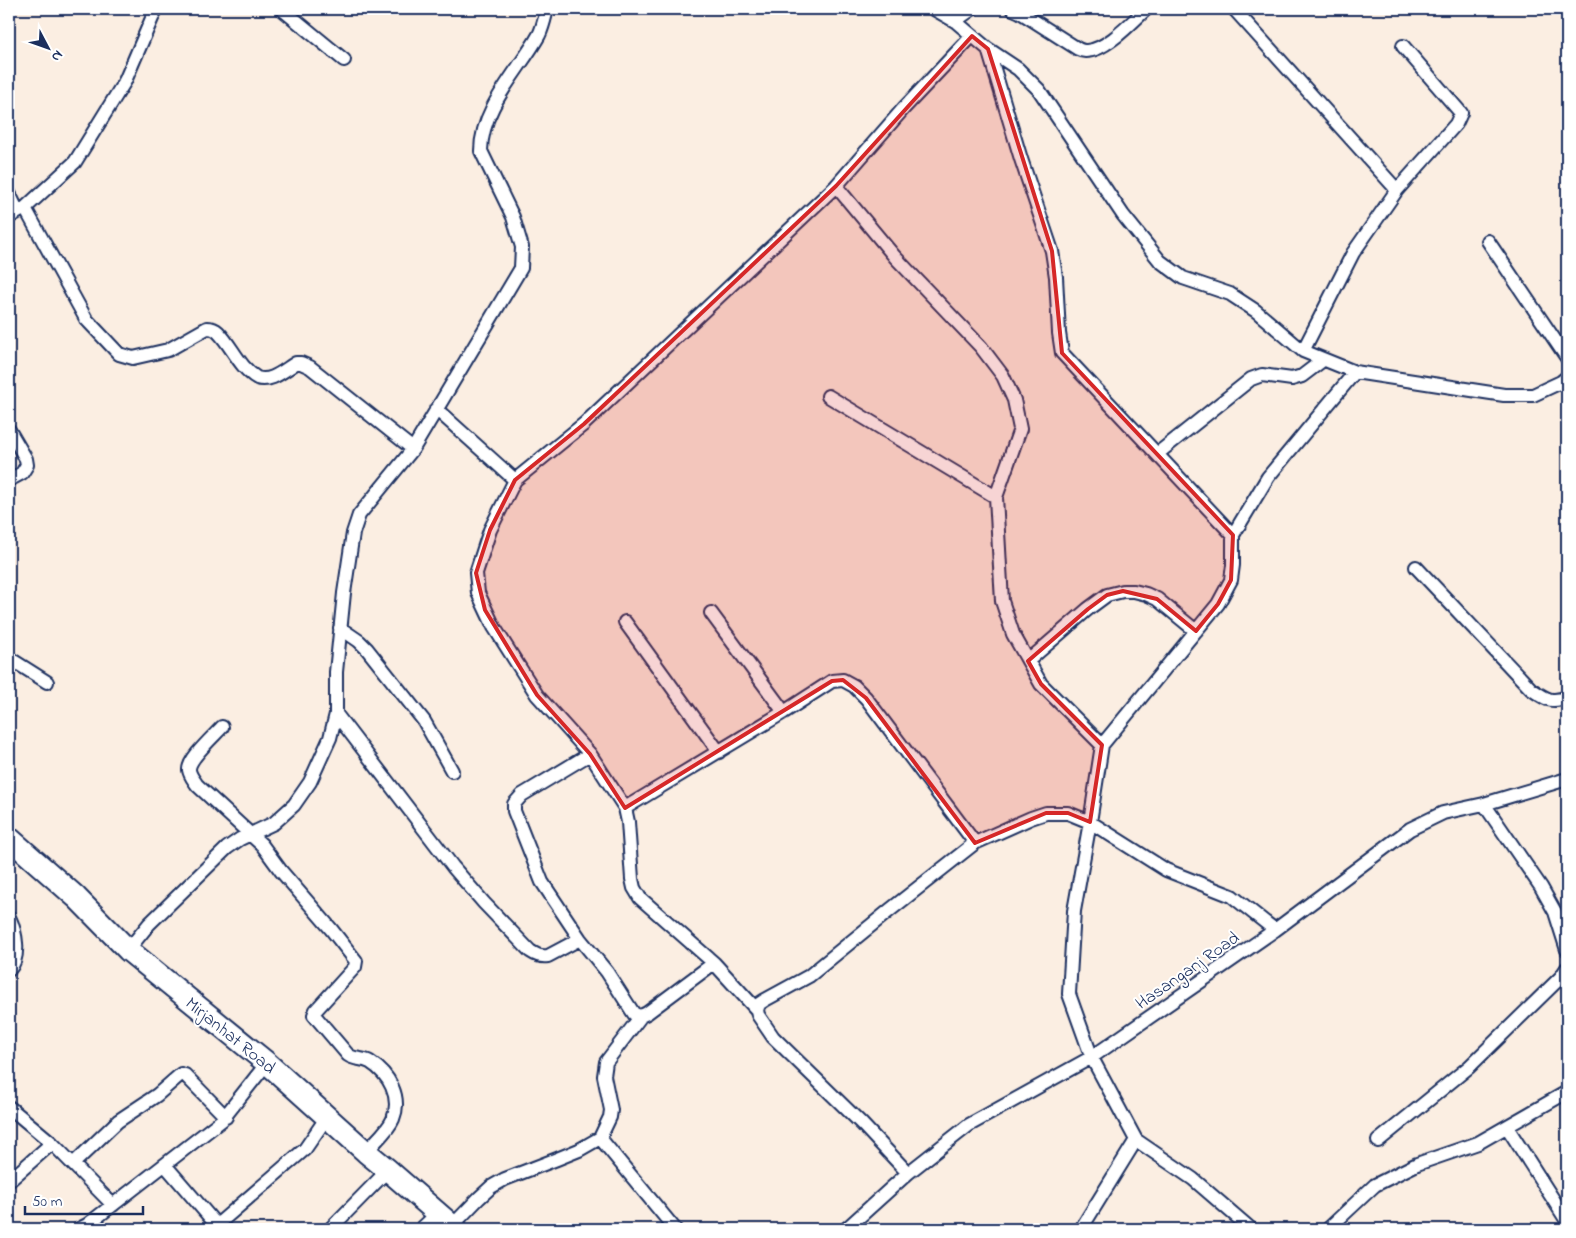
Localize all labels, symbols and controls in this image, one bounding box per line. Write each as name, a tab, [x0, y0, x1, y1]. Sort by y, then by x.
north arrow	[22, 22, 72, 72]
text: N	[46, 45, 68, 66]
street label: Hasanganj Road	[1131, 926, 1246, 1018]
street label: Mirjanhat Road	[179, 992, 281, 1081]
scale bar	[25, 1183, 142, 1215]
text: 50 m	[32, 1191, 63, 1213]

